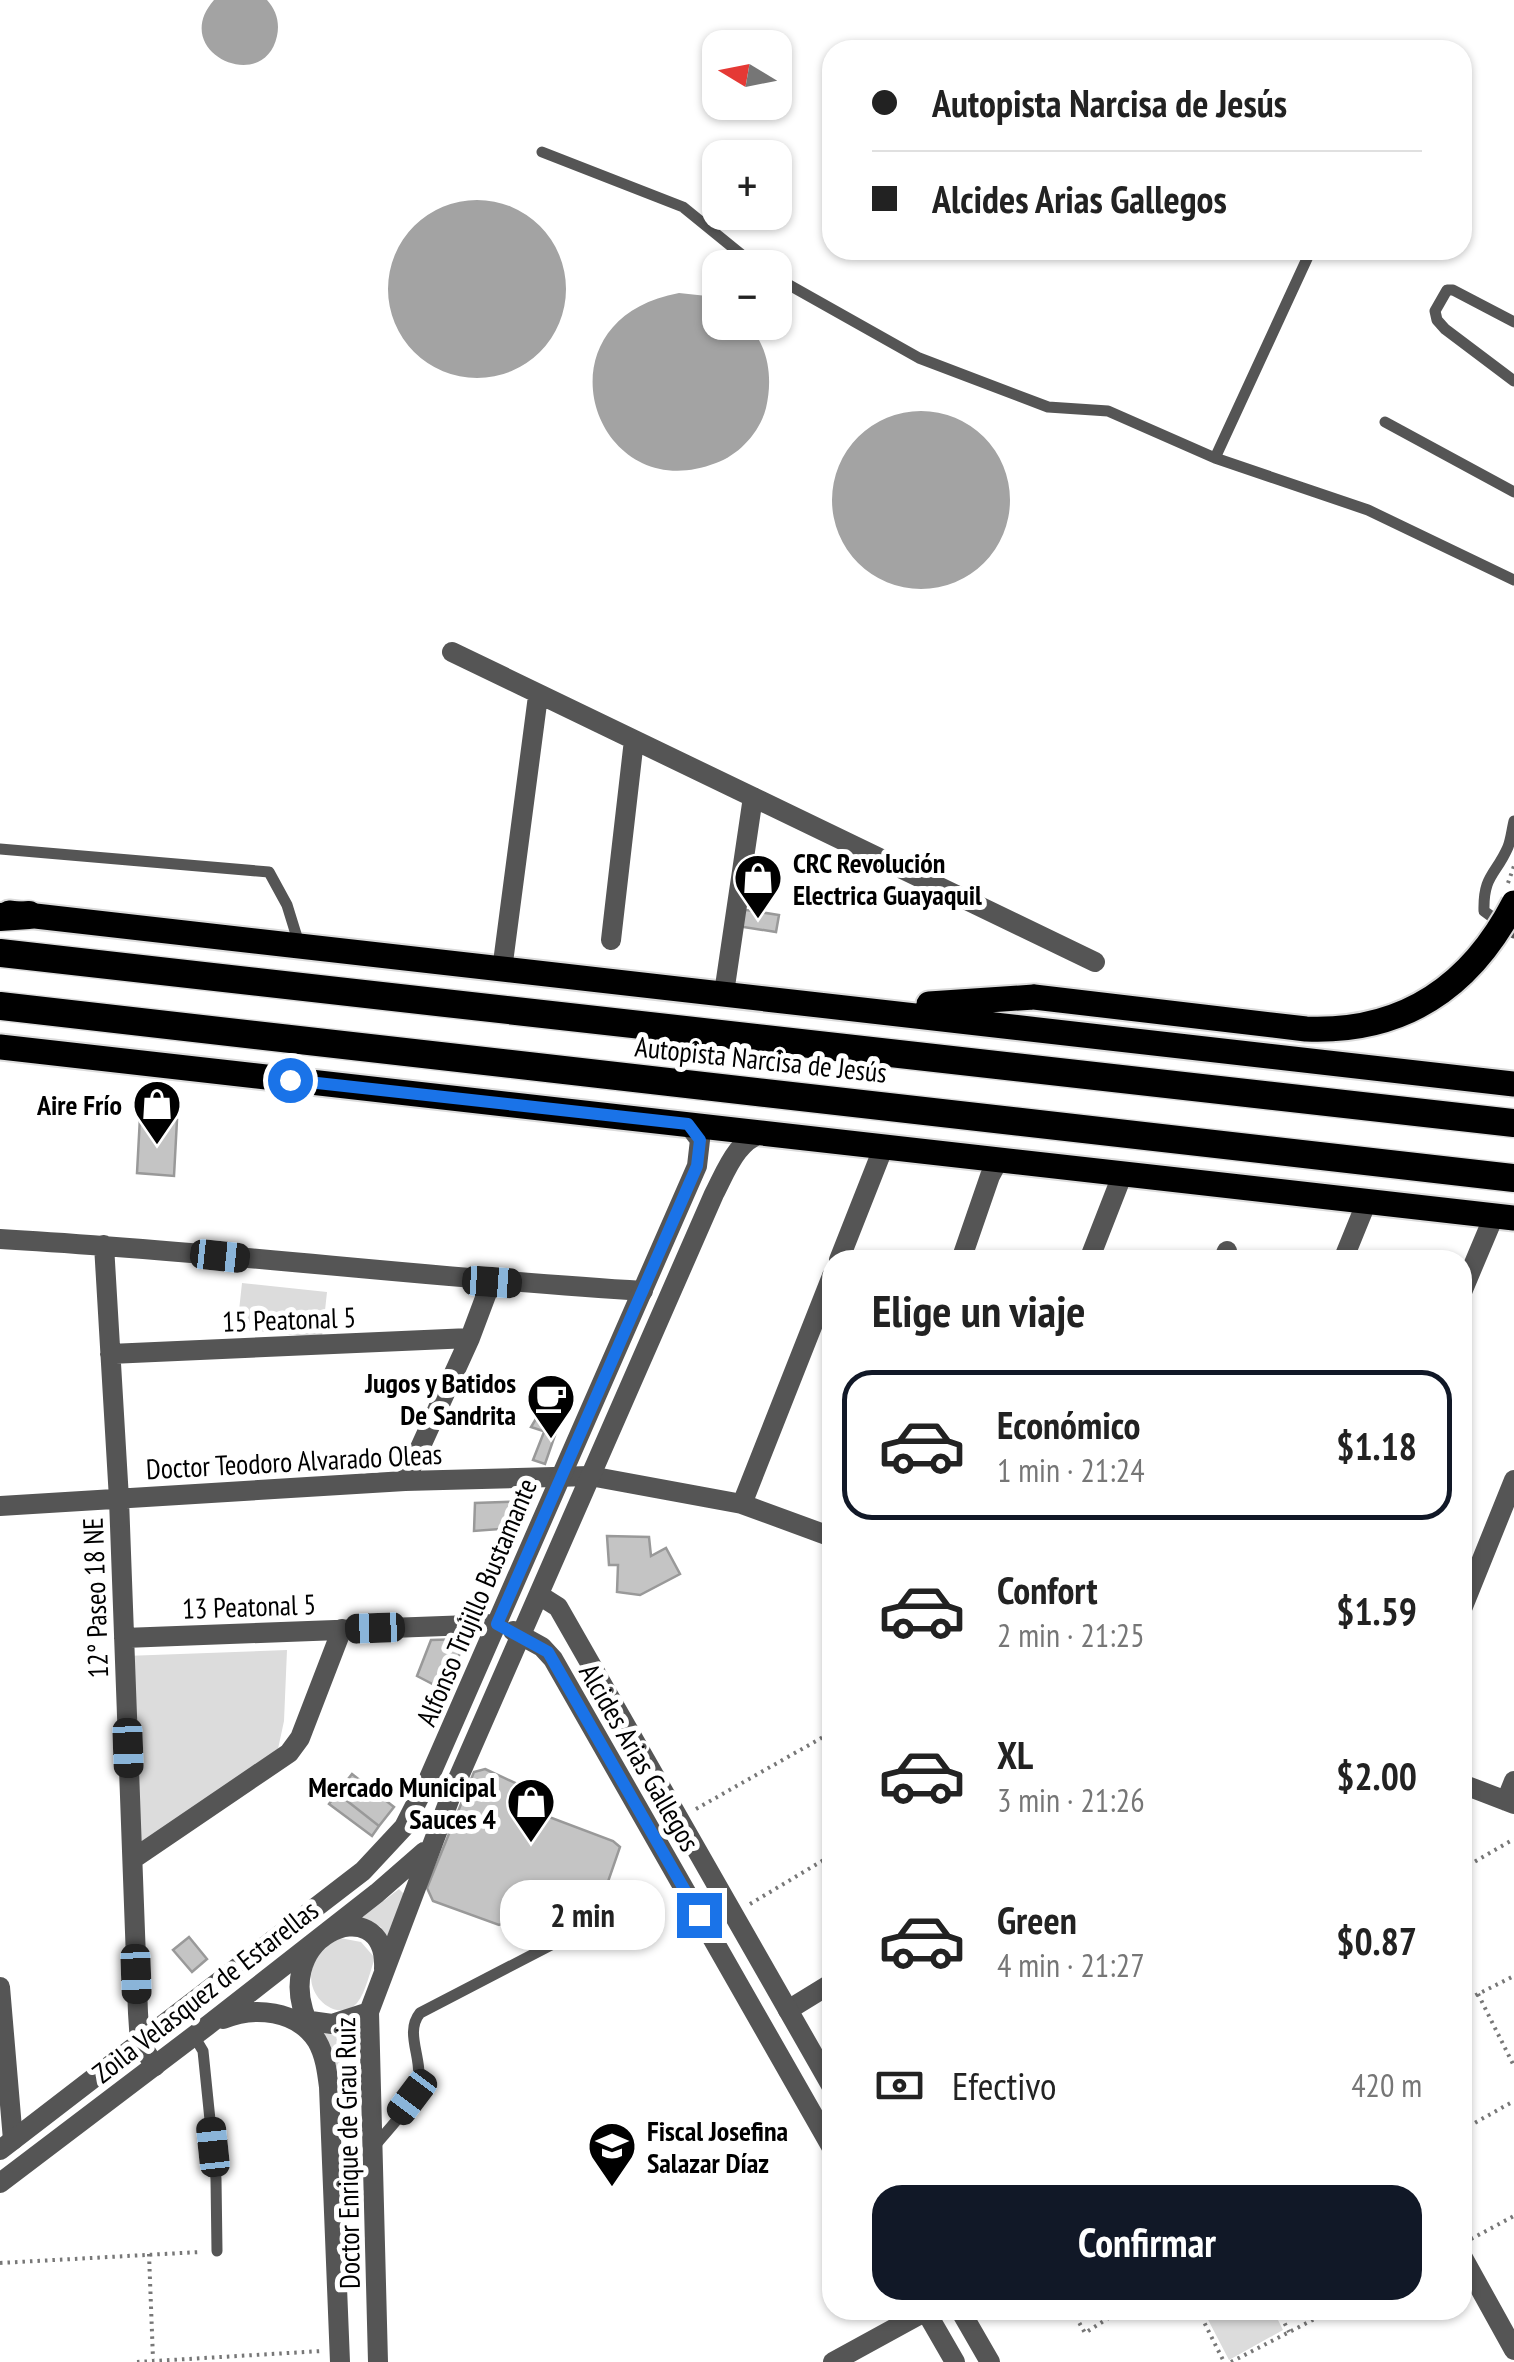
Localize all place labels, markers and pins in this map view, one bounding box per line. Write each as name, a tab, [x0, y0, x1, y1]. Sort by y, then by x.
place label: CRC Revolución Electrica Guayaquil	[793, 844, 982, 913]
shop icon: CRC Revolución Electrica Guayaquil	[732, 852, 784, 920]
shop icon: Aire Frío	[131, 1078, 183, 1146]
place label: Aire Frío	[36, 1086, 122, 1123]
place label: Jugos y Batidos De Sandrita	[364, 1364, 516, 1433]
cafe icon: Jugos y Batidos De Sandrita	[525, 1372, 577, 1440]
place label: Mercado Municipal Sauces 4	[308, 1768, 497, 1837]
shop icon: Mercado Municipal Sauces 4	[505, 1776, 557, 1844]
place label: Fiscal Josefina Salazar Díaz	[647, 2112, 788, 2181]
school or university icon: Fiscal Josefina Salazar Díaz	[586, 2120, 638, 2188]

